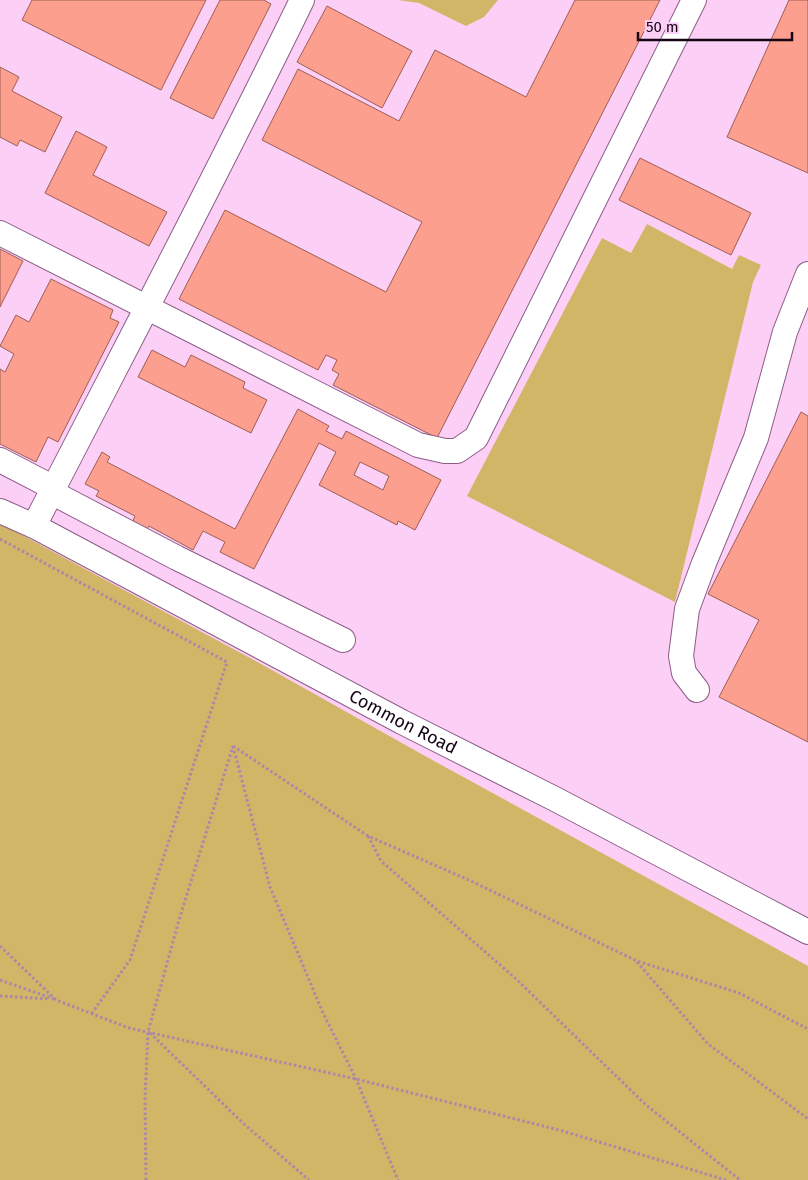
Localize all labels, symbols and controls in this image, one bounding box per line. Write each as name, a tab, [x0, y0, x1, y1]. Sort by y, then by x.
scale bar	[638, 10, 792, 42]
text: 50 m	[646, 18, 679, 36]
street label: Common Road	[345, 685, 461, 759]

